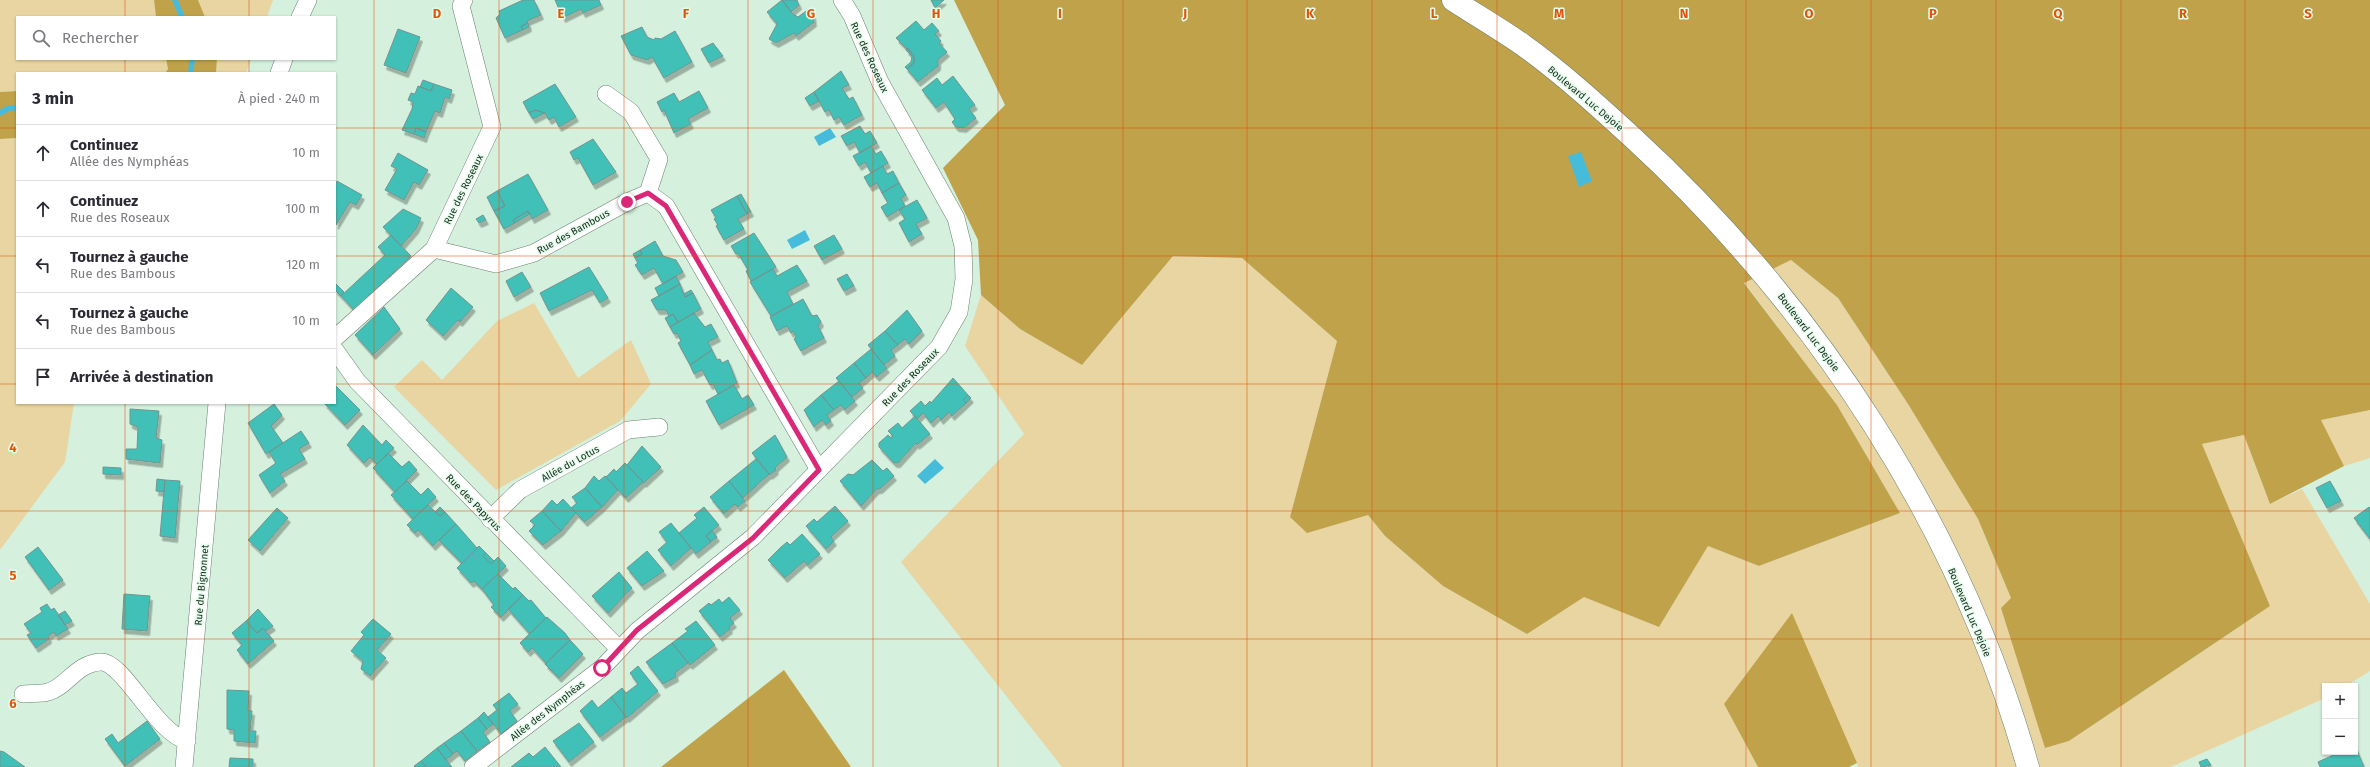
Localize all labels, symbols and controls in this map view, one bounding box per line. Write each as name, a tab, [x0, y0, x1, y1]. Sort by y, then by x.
text: D	[433, 6, 442, 21]
text: E	[558, 6, 565, 21]
text: F	[683, 6, 690, 21]
text: G	[807, 6, 815, 21]
text: H	[932, 6, 940, 21]
text: I	[1058, 6, 1062, 21]
text: J	[1182, 6, 1187, 21]
text: K	[1306, 6, 1315, 21]
text: L	[1431, 6, 1438, 21]
text: M	[1554, 6, 1564, 21]
text: N	[1680, 6, 1688, 21]
text: O	[1805, 6, 1814, 21]
text: P	[1929, 6, 1937, 21]
text: Q	[2054, 6, 2064, 21]
text: R	[2179, 6, 2188, 21]
text: S	[2304, 6, 2312, 21]
search box	[16, 16, 336, 60]
street label: Rue des Roseaux	[847, 20, 891, 95]
icon: search	[30, 27, 52, 49]
text: Rechercher	[62, 29, 138, 47]
street label: Boulevard Luc Dejoie	[1545, 64, 1626, 134]
text: 3 min	[32, 88, 74, 109]
text: À pied · 240 m	[238, 91, 320, 106]
text: Continuez	[70, 136, 138, 154]
icon: ahead	[32, 142, 54, 164]
text: 10 m	[293, 145, 320, 160]
street label: Rue des Roseaux	[442, 152, 486, 226]
text: Allée des Nymphéas	[70, 154, 189, 169]
text: Continuez	[70, 192, 138, 210]
route end	[618, 193, 636, 211]
icon: ahead	[32, 198, 54, 220]
text: 100 m	[285, 201, 320, 216]
street label: Rue des Bambous	[535, 207, 612, 257]
text: Rue des Roseaux	[70, 210, 170, 225]
text: Tournez à gauche	[70, 248, 189, 266]
icon: left	[32, 254, 54, 276]
text: 120 m	[286, 257, 320, 272]
text: Rue des Bambous	[70, 266, 175, 281]
street label: Boulevard Luc Dejoie	[1775, 291, 1842, 374]
text: Tournez à gauche	[70, 304, 189, 322]
icon: left	[32, 310, 54, 332]
text: 10 m	[293, 313, 320, 328]
text: Rue des Bambous	[70, 322, 175, 337]
street label: Rue des Roseaux	[880, 346, 942, 409]
icon: arrive	[32, 366, 54, 388]
text: Arrivée à destination	[70, 368, 213, 386]
text: 4	[9, 440, 17, 455]
street label: Allée du Lotus	[539, 443, 602, 485]
street label: Rue des Papyrus	[443, 472, 504, 534]
street label: Rue du Bignonnet	[192, 544, 212, 626]
street label: Boulevard Luc Dejoie	[1945, 566, 1993, 659]
text: 5	[10, 568, 17, 583]
route start	[593, 659, 611, 677]
street label: Allée des Nymphéas	[508, 678, 588, 744]
map controls	[2322, 683, 2358, 755]
button: +	[2322, 683, 2358, 719]
text: 6	[9, 696, 17, 711]
button: −	[2322, 719, 2358, 755]

